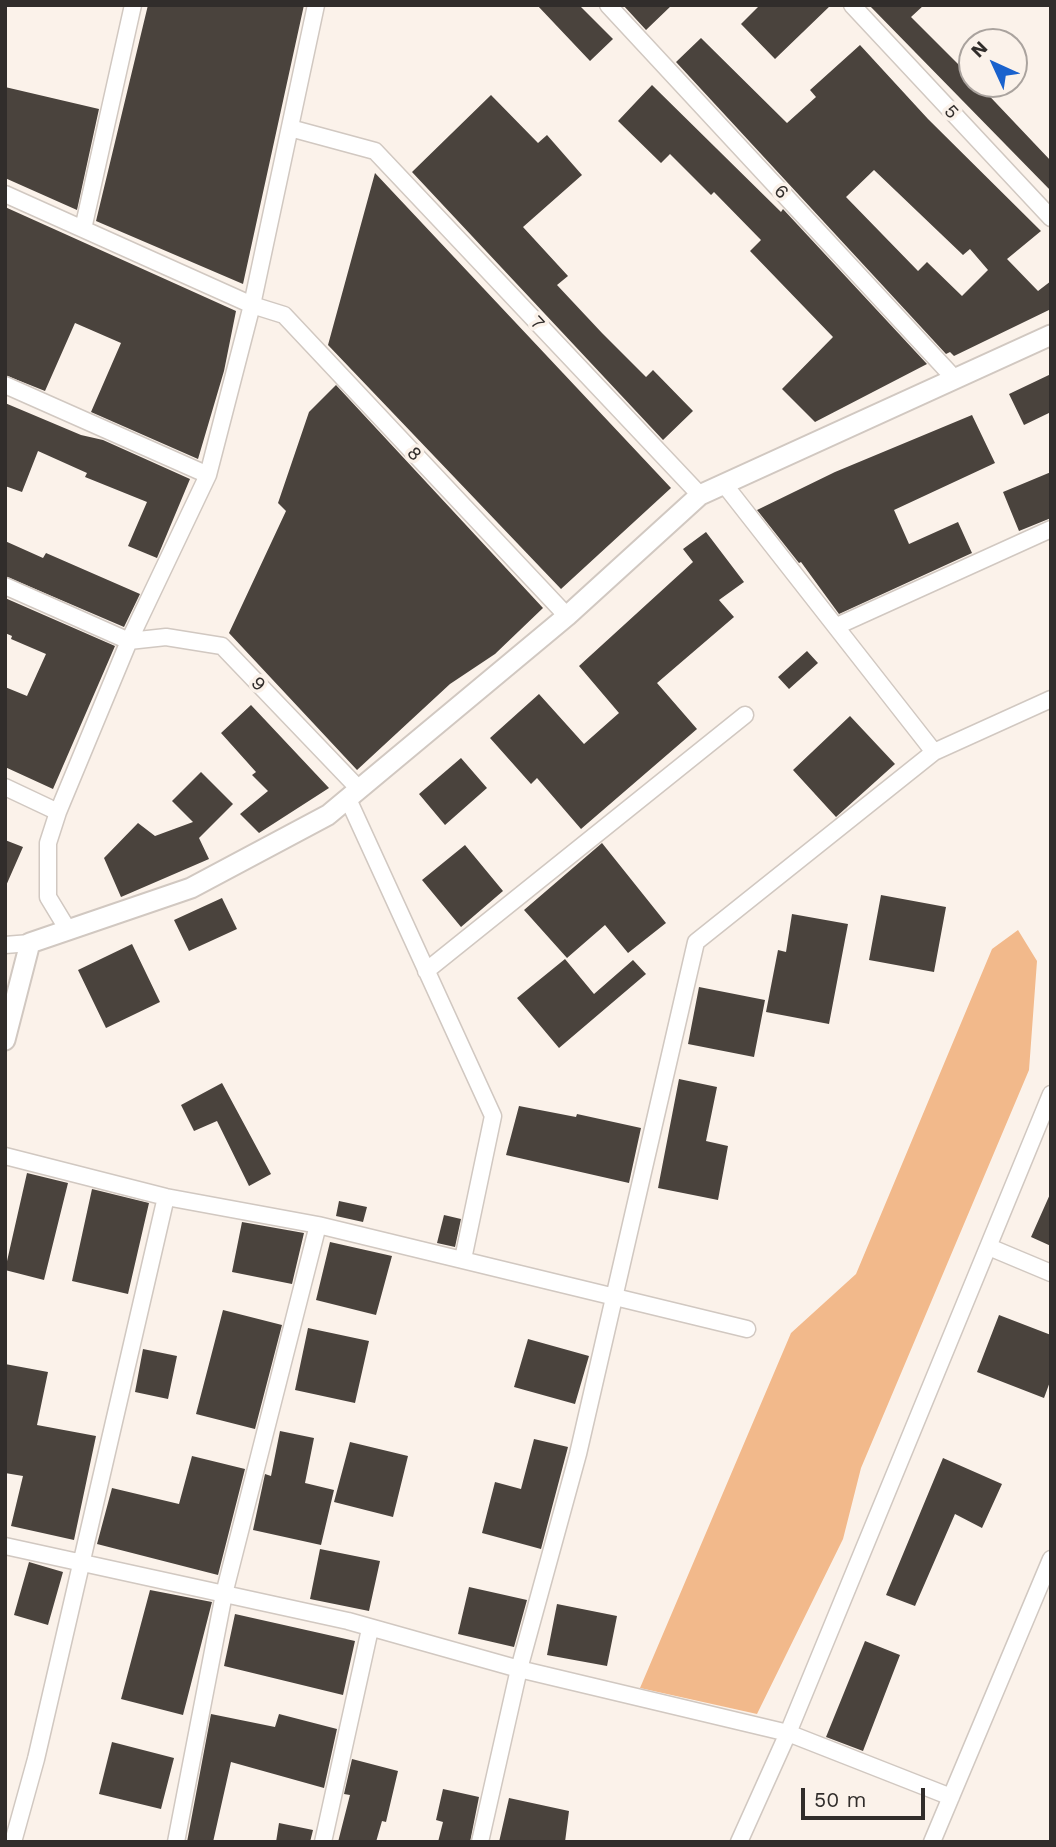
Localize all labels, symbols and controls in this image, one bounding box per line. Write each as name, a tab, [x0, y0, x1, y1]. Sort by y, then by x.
north arrow	[958, 28, 1028, 98]
text: N	[966, 36, 992, 62]
street label: 5	[939, 100, 963, 124]
street label: 6	[769, 180, 793, 204]
street label: 7	[525, 311, 549, 335]
street label: 8	[402, 442, 426, 466]
street label: 9	[246, 672, 270, 696]
scale bar	[804, 1773, 928, 1817]
text: 50 m	[814, 1787, 866, 1812]

